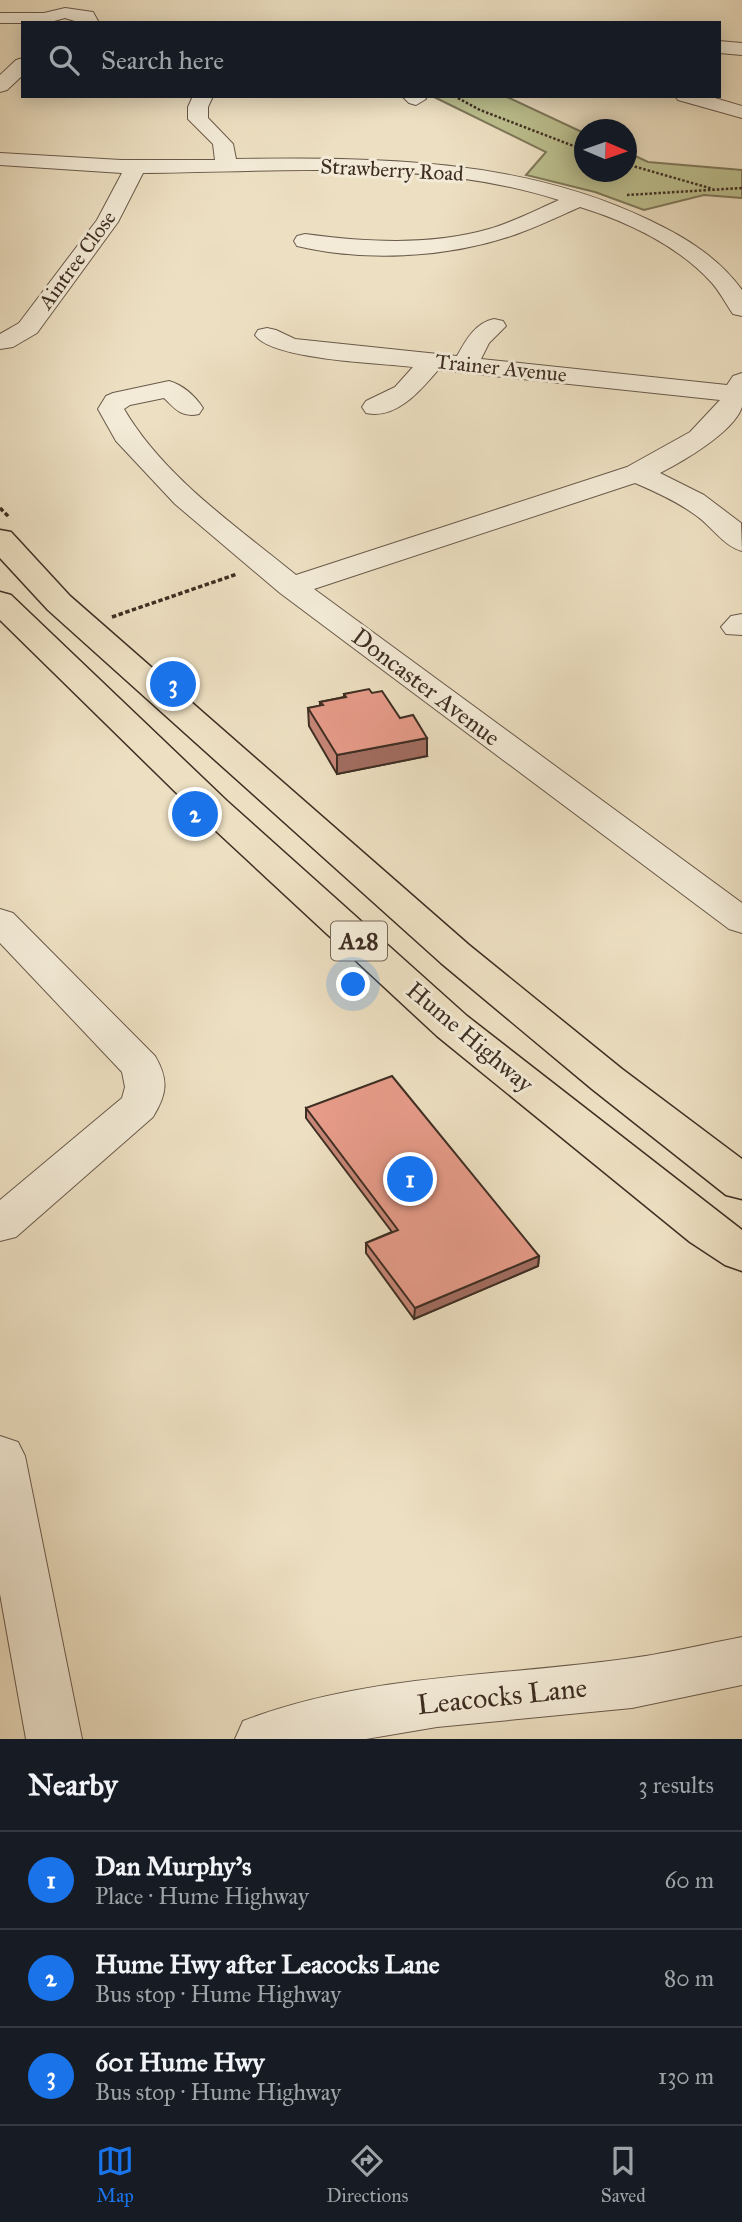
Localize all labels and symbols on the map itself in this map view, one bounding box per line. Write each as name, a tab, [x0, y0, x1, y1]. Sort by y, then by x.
north arrow	[574, 119, 637, 182]
street label: Strawberry Road	[320, 153, 465, 187]
street label: Aintree Close	[32, 205, 122, 315]
street label: Trainer Avenue	[434, 348, 568, 388]
street label: Doncaster Avenue	[346, 621, 506, 753]
pin: 3	[150, 658, 196, 710]
pin: 2	[172, 788, 218, 840]
road number: A28	[331, 922, 387, 960]
your location	[336, 967, 370, 1001]
street label: Hume Highway	[400, 975, 540, 1099]
pin: 1	[387, 1153, 433, 1205]
street label: Leacocks Lane	[415, 1670, 589, 1722]

